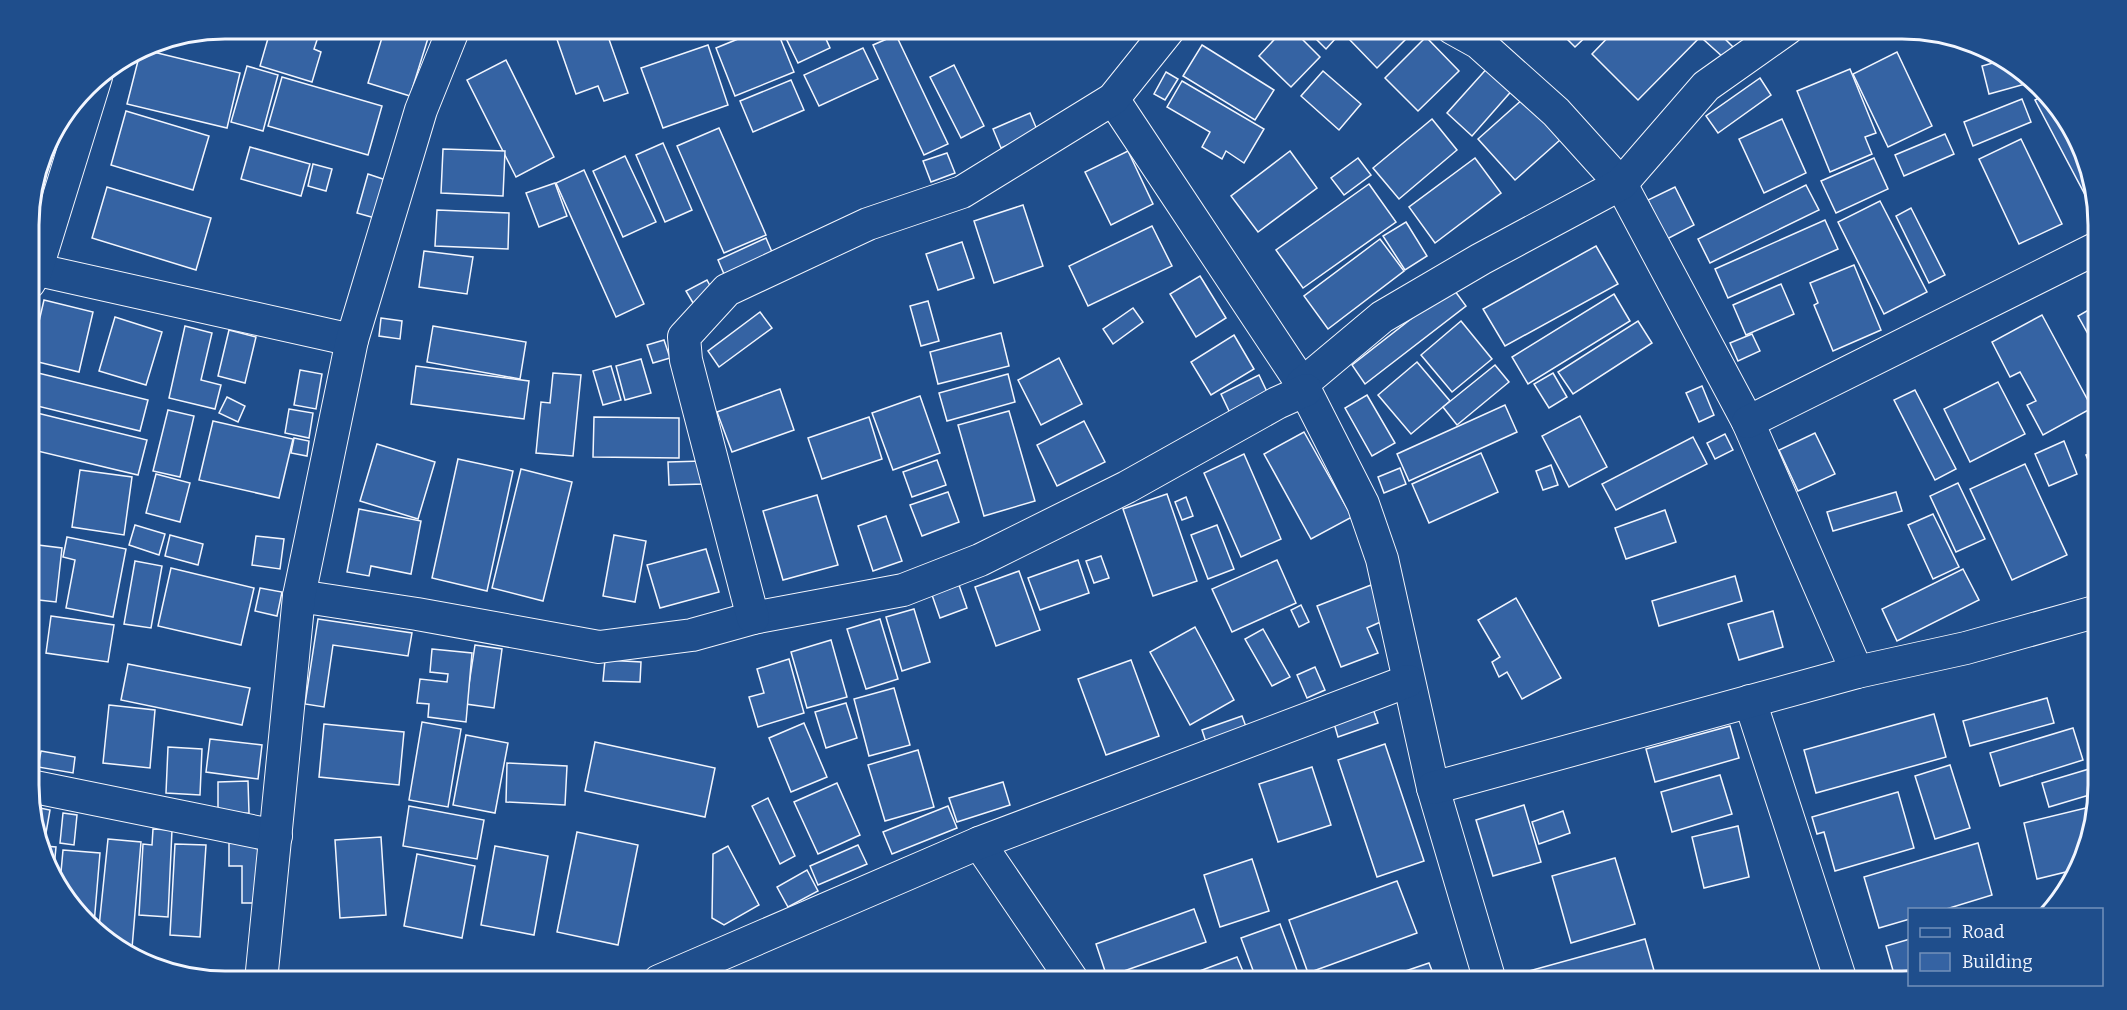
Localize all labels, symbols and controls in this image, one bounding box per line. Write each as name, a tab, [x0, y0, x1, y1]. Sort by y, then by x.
legend	[1908, 908, 2103, 986]
text: Road	[1962, 921, 2005, 943]
text: Building	[1962, 951, 2033, 973]

